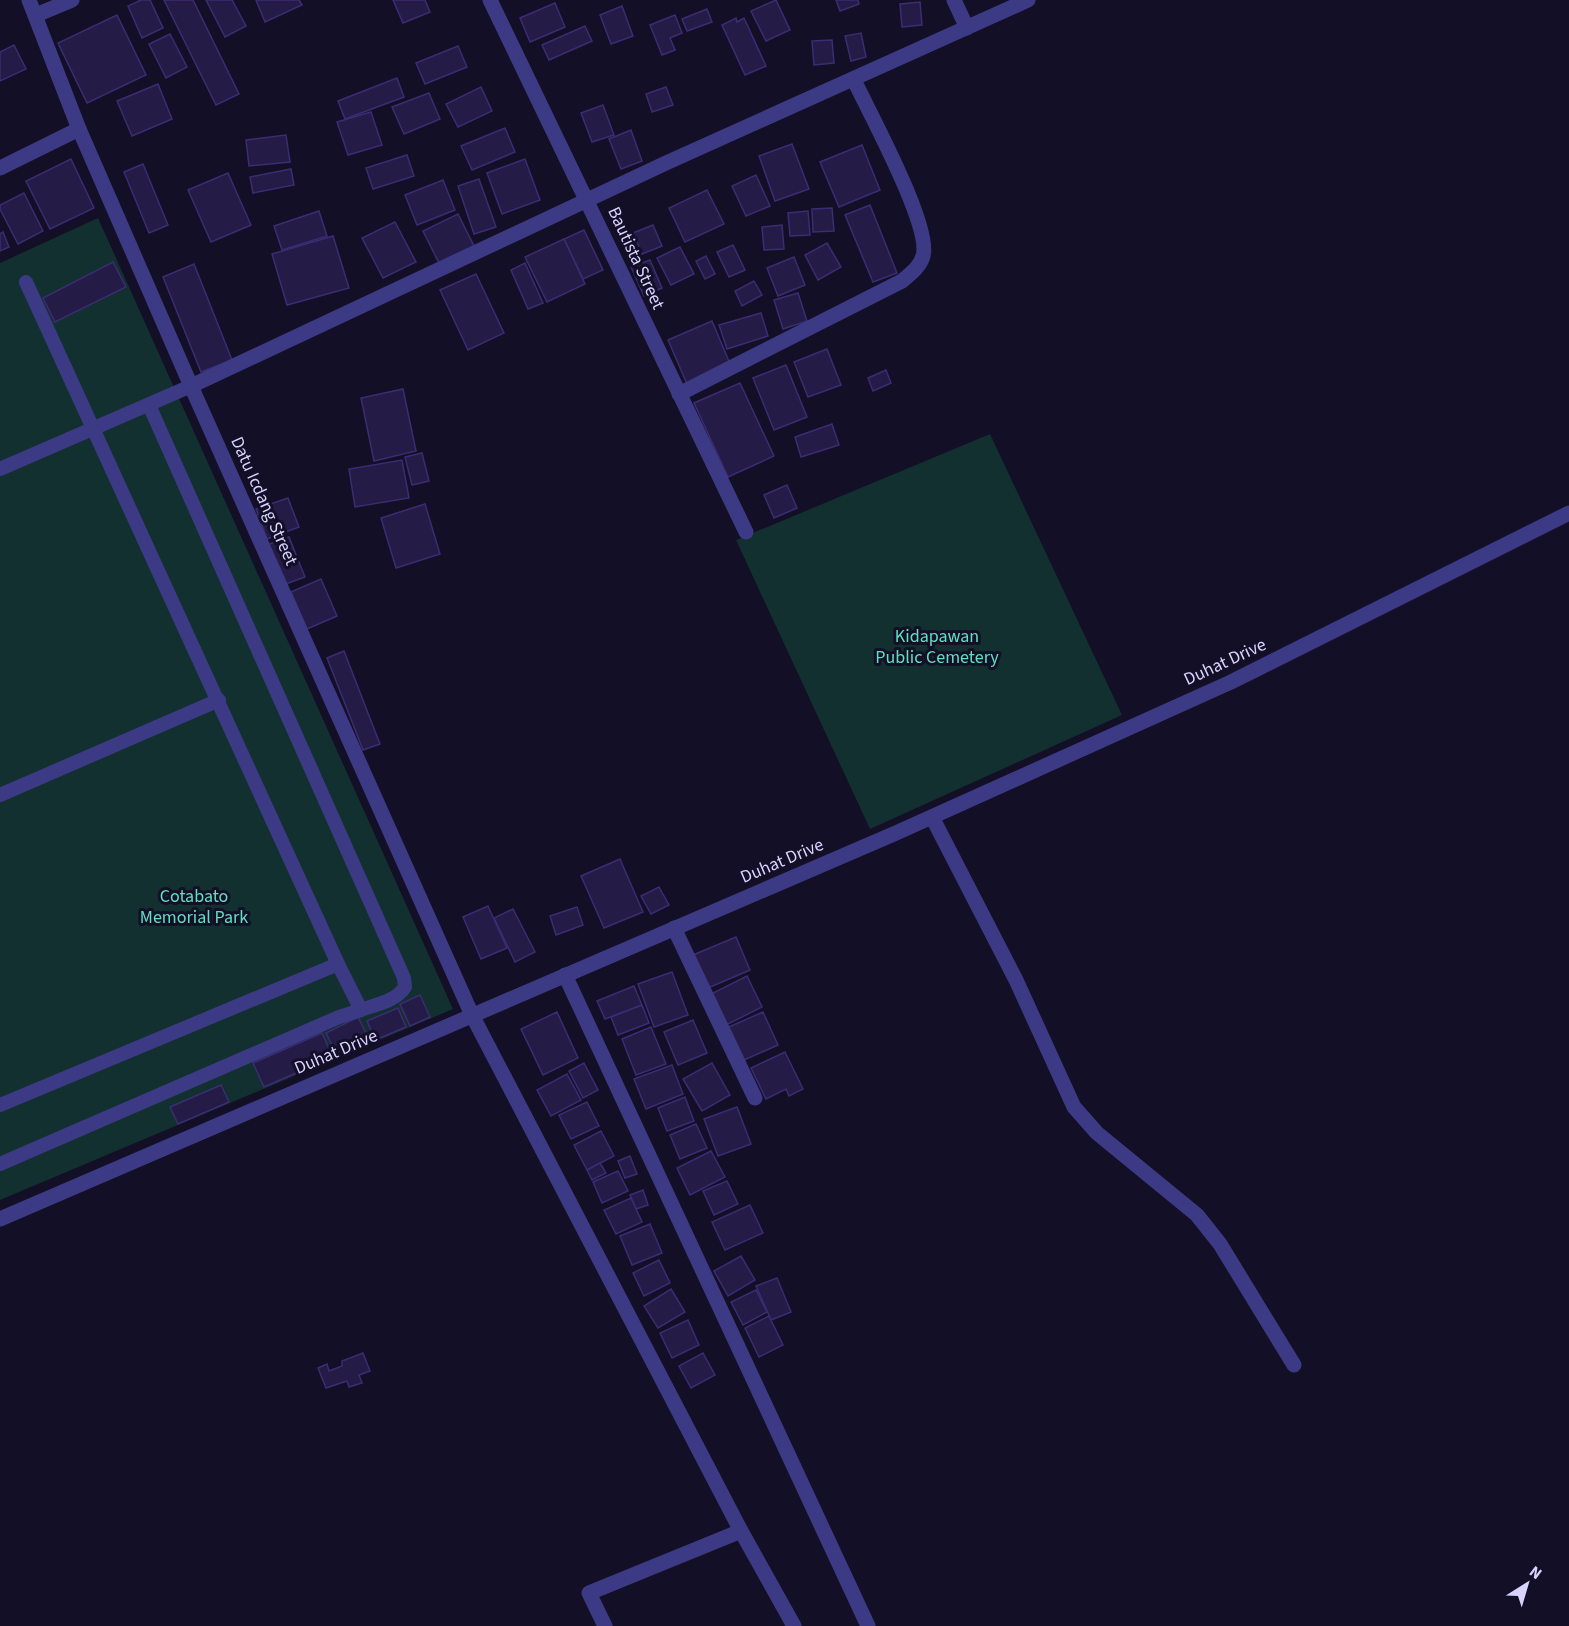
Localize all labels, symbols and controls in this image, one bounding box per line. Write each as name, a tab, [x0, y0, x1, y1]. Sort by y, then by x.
street label: Bautista Street	[601, 203, 671, 313]
street label: Datu Icdang Street	[224, 433, 304, 569]
park label: Kidapawan Public Cemetery	[875, 624, 999, 670]
street label: Duhat Drive	[1180, 632, 1270, 692]
street label: Duhat Drive	[737, 832, 828, 890]
park label: Cotabato Memorial Park	[140, 884, 248, 930]
street label: Duhat Drive	[291, 1023, 382, 1081]
north arrow	[1497, 1554, 1557, 1614]
text: N	[1525, 1561, 1546, 1585]

